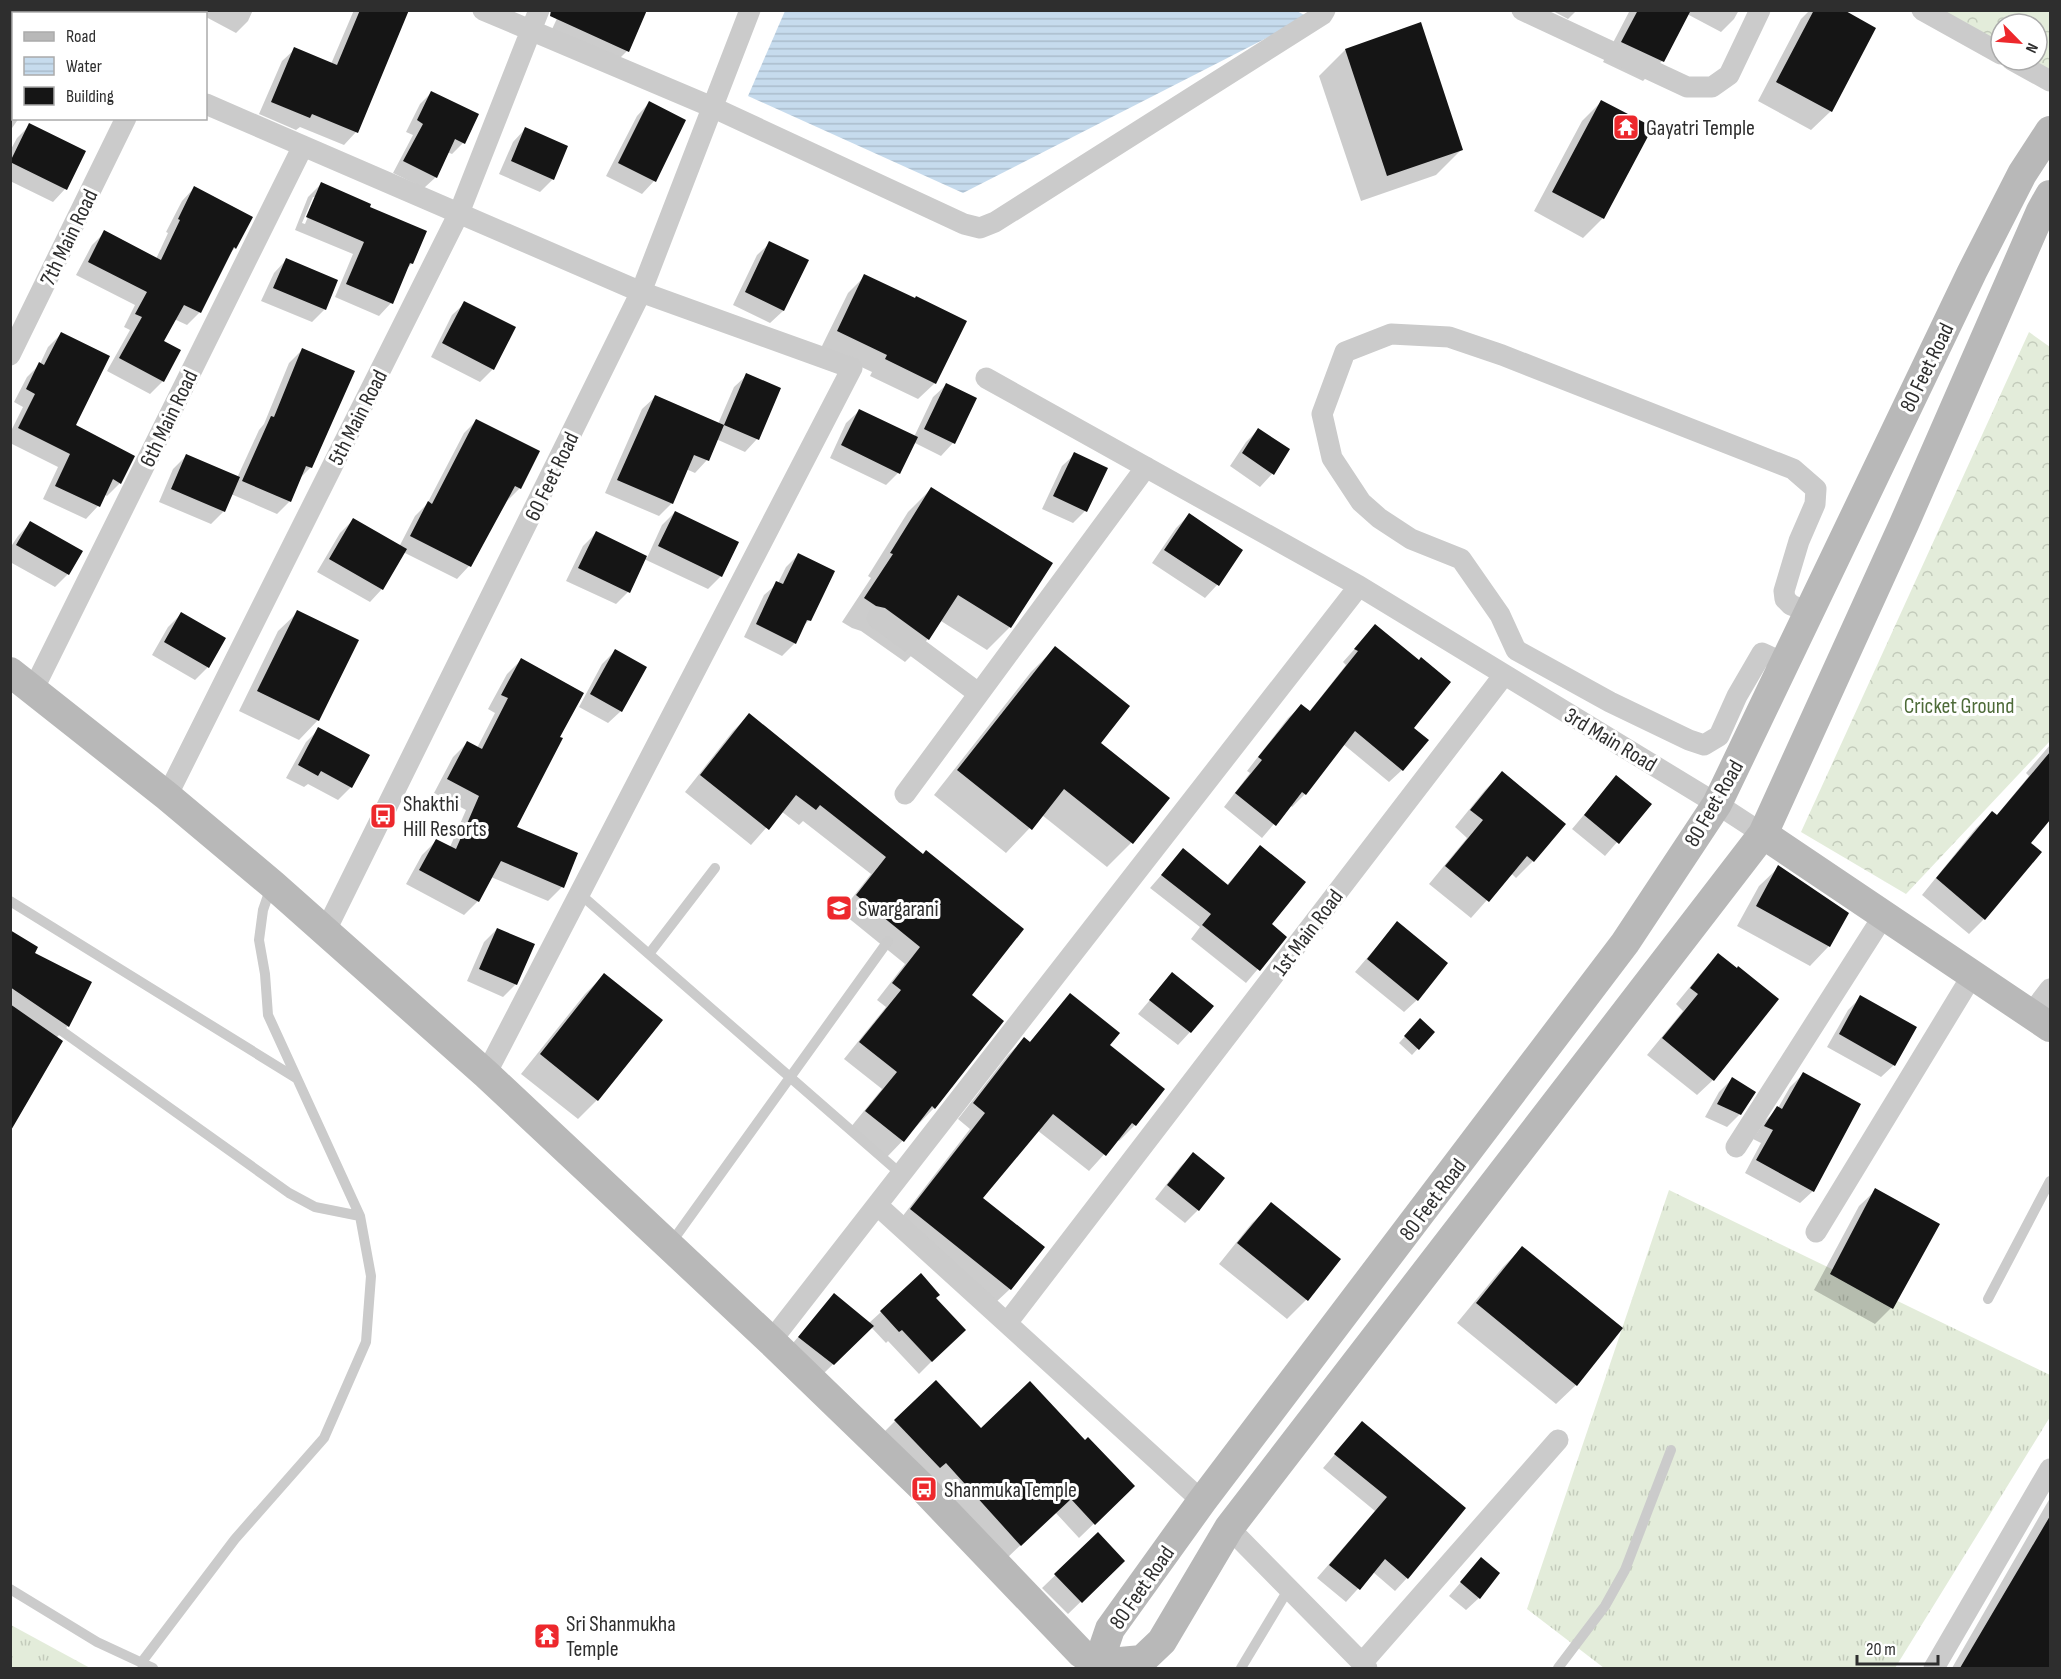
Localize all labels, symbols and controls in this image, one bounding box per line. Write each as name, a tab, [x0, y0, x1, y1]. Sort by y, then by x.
legend	[12, 12, 207, 120]
north arrow	[1989, 12, 2049, 72]
text: Road	[66, 26, 96, 47]
text: N	[2021, 40, 2042, 56]
text: Water	[66, 56, 102, 77]
text: Building	[66, 86, 114, 107]
temple icon: Gayatri Temple	[1611, 112, 1641, 142]
place label: Gayatri Temple	[1646, 115, 1755, 142]
street label: 7th Main Road	[34, 185, 104, 290]
street label: 80 Feet Road	[1894, 319, 1960, 416]
street label: 5th Main Road	[323, 365, 394, 470]
street label: 6th Main Road	[134, 366, 204, 472]
street label: 60 Feet Road	[519, 428, 585, 525]
park label: Cricket Ground	[1904, 693, 2014, 720]
street label: 3rd Main Road	[1559, 702, 1661, 778]
street label: 80 Feet Road	[1679, 756, 1750, 852]
place label: Shakthi Hill Resorts	[403, 791, 487, 843]
bus stop icon: Shakthi Hill Resorts	[368, 801, 398, 831]
street label: 1st Main Road	[1267, 884, 1349, 981]
school or university icon: Swargarani	[824, 893, 854, 923]
place label: Swargarani	[858, 896, 939, 923]
street label: 80 Feet Road	[1394, 1154, 1473, 1246]
bus stop icon: Shanmuka Temple	[909, 1474, 939, 1504]
place label: Shanmuka Temple	[944, 1477, 1077, 1504]
street label: 80 Feet Road	[1104, 1541, 1181, 1635]
place label: Sri Shanmukha Temple	[566, 1611, 676, 1663]
temple icon: Sri Shanmukha Temple	[532, 1621, 562, 1651]
scale bar	[1857, 1628, 1938, 1666]
text: 20 m	[1866, 1639, 1896, 1660]

